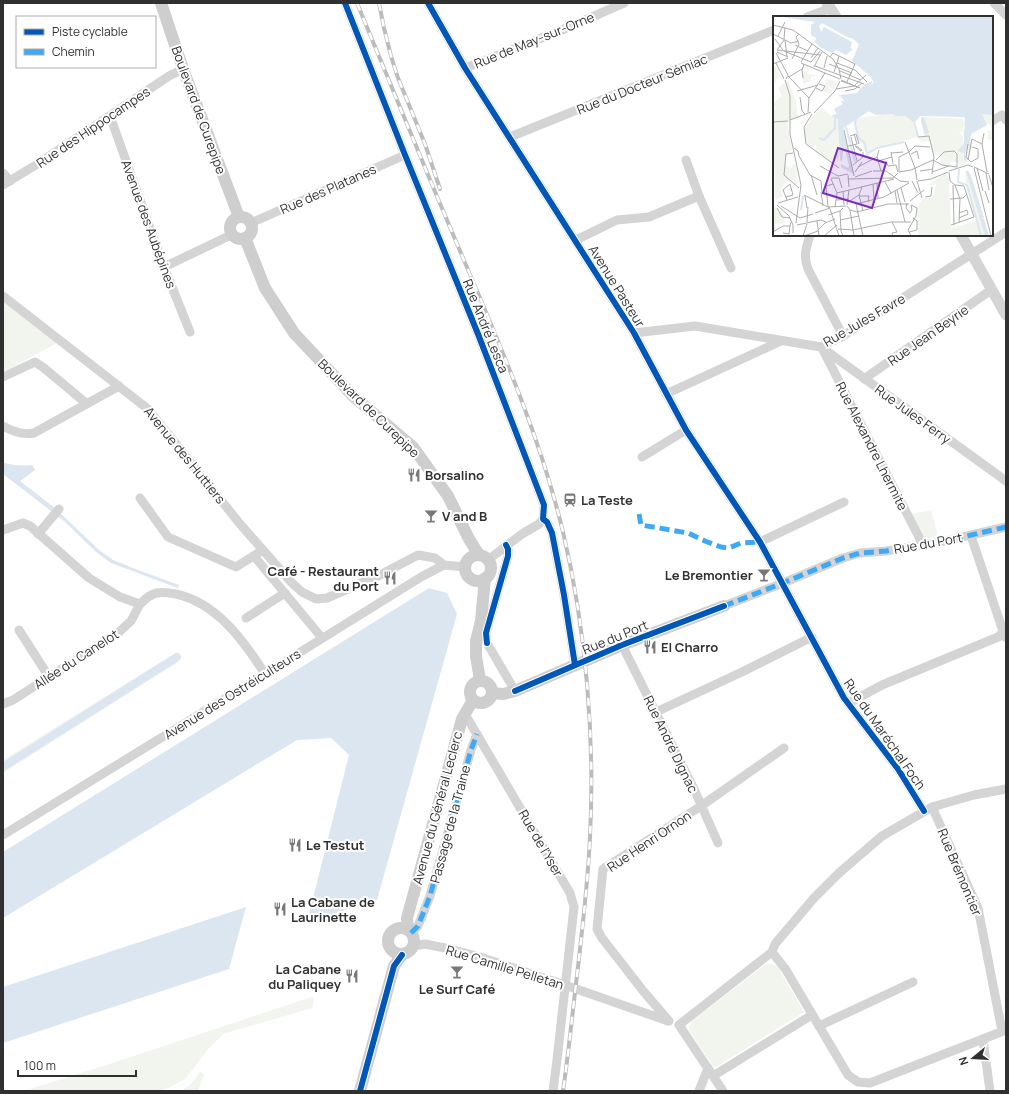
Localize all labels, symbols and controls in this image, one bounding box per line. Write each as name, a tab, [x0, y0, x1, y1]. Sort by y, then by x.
street label: Rue de May-sur-Orne	[471, 8, 597, 72]
legend	[16, 16, 156, 68]
inset map	[773, 16, 993, 236]
text: Piste cyclable	[52, 23, 128, 40]
text: Chemin	[52, 43, 95, 60]
street label: Boulevard de Curepipe	[167, 44, 231, 177]
street label: Rue du Docteur Sémiac	[574, 50, 710, 118]
street label: Rue des Hippocampes	[33, 82, 153, 172]
street label: Avenue des Aubépines	[117, 157, 181, 291]
street label: Rue des Platanes	[277, 160, 379, 218]
street label: Avenue Pasteur	[585, 242, 650, 331]
street label: Rue André Lesca	[459, 276, 513, 376]
street label: Rue Jules Favre	[820, 289, 909, 351]
street label: Rue Jean Beyrie	[884, 300, 972, 370]
street label: Boulevard de Curepipe	[314, 355, 424, 462]
street label: Rue Alexandre Lhermite	[832, 379, 912, 514]
street label: Rue Jules Ferry	[871, 380, 955, 448]
street label: Avenue des Huttiers	[140, 403, 230, 507]
place label: Borsalino	[425, 466, 484, 484]
restaurant icon: Borsalino	[406, 467, 422, 483]
place label: La Teste	[581, 491, 633, 509]
station icon: La Teste	[562, 492, 578, 508]
place label: V and B	[442, 507, 487, 525]
bar icon: V and B	[423, 508, 439, 524]
street label: Rue du Port	[892, 528, 964, 558]
place label: Café - Restaurant du Port	[268, 562, 379, 595]
place label: Le Bremontier	[665, 566, 753, 584]
bar icon: Le Bremontier	[756, 567, 772, 583]
restaurant icon: Café - Restaurant du Port	[382, 570, 398, 586]
street label: Rue du Port	[579, 616, 651, 658]
street label: Allée du Canelot	[30, 625, 122, 693]
place label: El Charro	[661, 638, 718, 656]
restaurant icon: El Charro	[642, 639, 658, 655]
street label: Avenue des Ostréiculteurs	[160, 644, 304, 744]
street label: Rue du Maréchal Foch	[840, 675, 930, 793]
street label: Rue André Dignac	[640, 692, 702, 796]
street label: Avenue du Général Leclerc	[408, 729, 466, 887]
street label: Passage de la Traine	[426, 763, 475, 885]
street label: Rue de l'Yser	[515, 806, 568, 880]
street label: Rue Henri Ornon	[603, 806, 695, 876]
street label: Rue Brémontier	[934, 826, 987, 919]
place label: Le Testut	[306, 836, 365, 854]
restaurant icon: Le Testut	[287, 837, 303, 853]
place label: La Cabane de Laurinette	[291, 893, 375, 926]
restaurant icon: La Cabane de Laurinette	[272, 901, 288, 917]
street label: Rue Camille Pelletan	[444, 941, 566, 993]
place label: La Cabane du Paliquey	[268, 960, 342, 993]
bar icon: Le Surf Café	[449, 964, 465, 980]
restaurant icon: La Cabane du Paliquey	[344, 968, 360, 984]
place label: Le Surf Café	[419, 980, 495, 998]
north arrow	[953, 1038, 993, 1078]
scale bar	[18, 1052, 136, 1078]
text: N	[955, 1055, 971, 1067]
text: 100 m	[24, 1057, 56, 1074]

